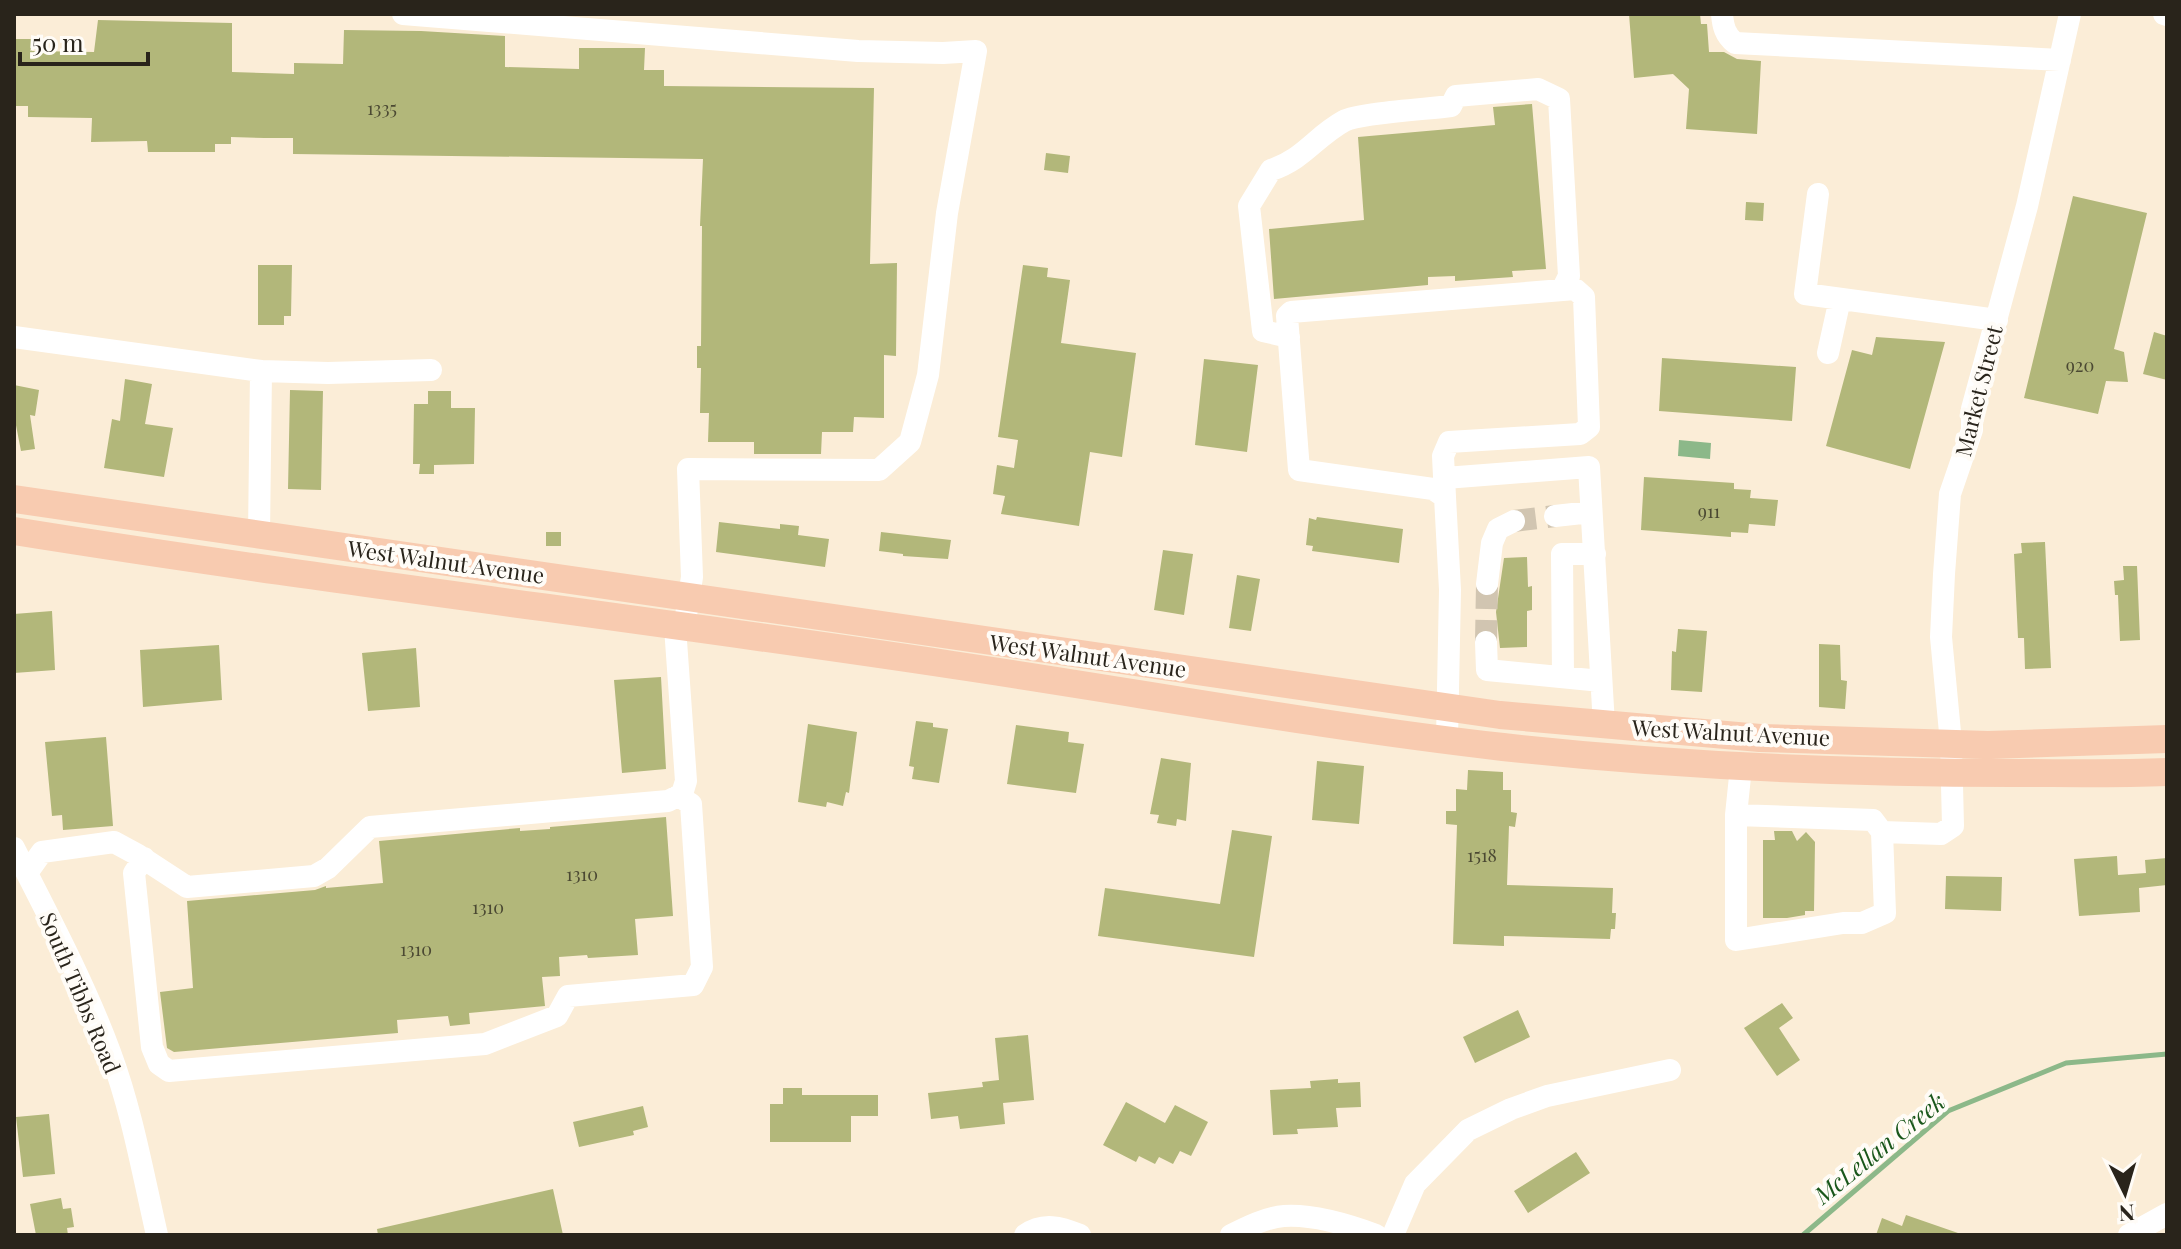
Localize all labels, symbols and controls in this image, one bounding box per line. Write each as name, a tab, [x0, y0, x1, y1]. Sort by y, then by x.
scale bar	[20, 16, 148, 66]
text: 50 m	[32, 26, 84, 58]
house number: 1335	[367, 96, 397, 120]
street label: Market Street	[1947, 321, 2009, 459]
house number: 920	[2066, 353, 2094, 377]
house number: 911	[1698, 499, 1721, 523]
street label: West Walnut Avenue	[345, 532, 546, 590]
street label: West Walnut Avenue	[987, 626, 1188, 684]
street label: West Walnut Avenue	[1630, 712, 1831, 752]
house number: 1518	[1467, 843, 1497, 867]
house number: 1310	[566, 862, 598, 886]
house number: 1310	[472, 895, 504, 919]
street label: South Tibbs Road	[33, 907, 129, 1078]
house number: 1310	[400, 937, 432, 961]
water label: McLellan Creek	[1806, 1085, 1951, 1211]
north arrow	[2085, 1153, 2165, 1233]
text: N	[2117, 1198, 2136, 1230]

